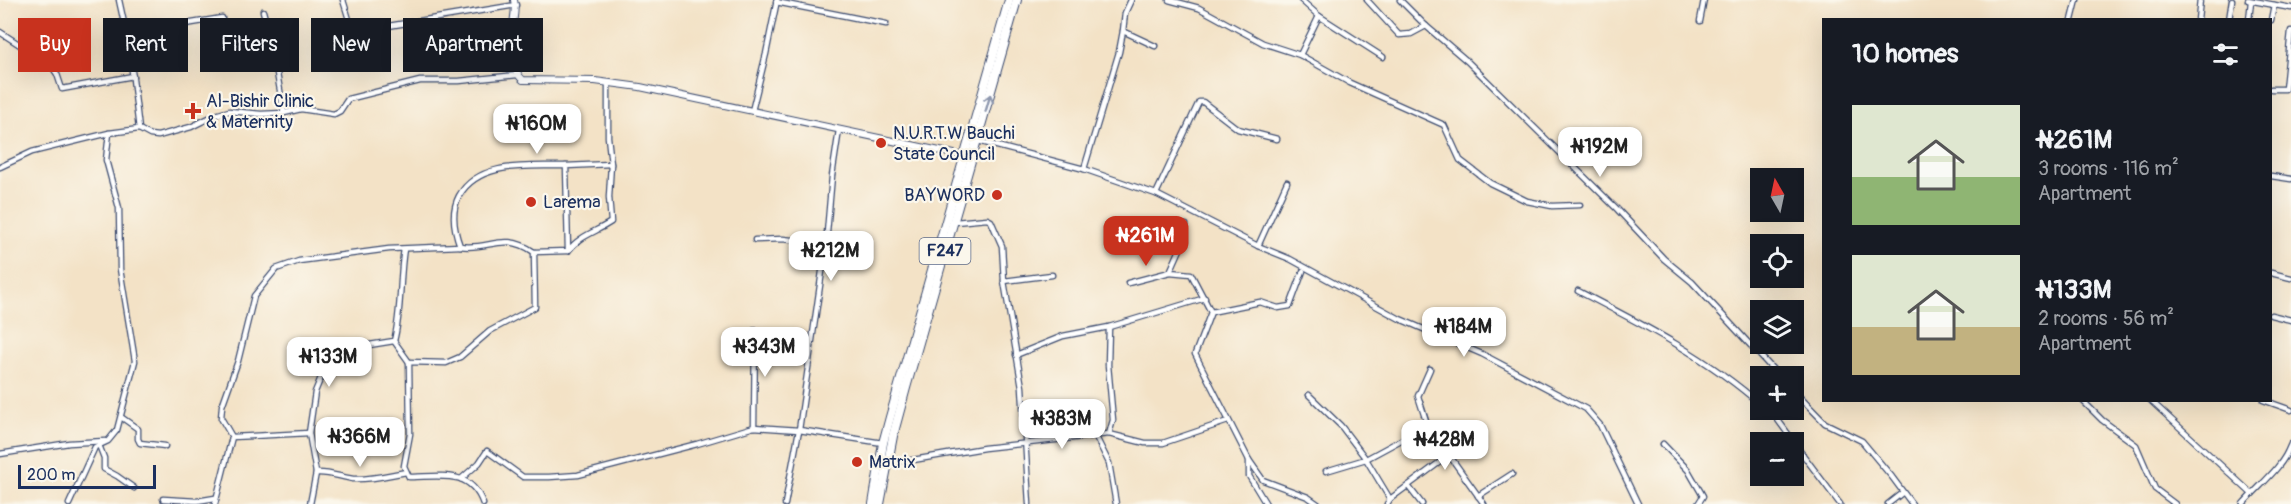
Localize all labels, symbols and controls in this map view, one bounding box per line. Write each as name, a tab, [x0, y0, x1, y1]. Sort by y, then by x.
chip: Buy	[18, 18, 91, 72]
chip: Rent	[103, 18, 188, 72]
chip: Filters	[200, 18, 299, 72]
chip: New	[311, 18, 391, 72]
chip: Apartment	[403, 18, 543, 72]
text: 10 homes	[1852, 38, 1958, 70]
icon: filters	[2209, 38, 2242, 71]
place label: Al-Bishir Clinic & Maternity	[206, 90, 314, 134]
one-way arrow	[983, 94, 994, 113]
marker: Al-Bishir Clinic & Maternity	[184, 102, 202, 120]
pin: ₦160M	[495, 104, 579, 155]
text: ₦160M	[507, 111, 567, 136]
place label: N.U.R.T.W Bauchi State Council	[893, 122, 1015, 166]
text: ₦261M	[2038, 124, 2112, 156]
pin: ₦192M	[1558, 127, 1642, 178]
icon: home	[1900, 129, 1972, 201]
text: ₦192M	[1572, 134, 1628, 159]
marker: N.U.R.T.W Bauchi State Council	[874, 136, 888, 150]
text: 3 rooms · 116 m²	[2038, 156, 2179, 181]
north arrow	[1750, 168, 1804, 222]
map controls	[1750, 168, 1804, 486]
text: Apartment	[2038, 181, 2131, 206]
place label: BAYWORD	[904, 184, 985, 207]
marker: BAYWORD	[990, 188, 1004, 202]
place label: Larema	[543, 191, 601, 214]
marker: Larema	[524, 195, 538, 209]
pin: ₦261M	[1104, 216, 1188, 267]
text: ₦261M	[1117, 223, 1175, 248]
pin: ₦212M	[789, 231, 873, 282]
button: locate	[1750, 234, 1804, 288]
text: ₦212M	[803, 238, 859, 263]
road number: F247	[920, 238, 970, 264]
text: ₦133M	[2038, 274, 2112, 306]
icon: home	[1900, 279, 1972, 351]
button: layers	[1750, 300, 1804, 354]
text: 2 rooms · 56 m²	[2038, 306, 2174, 331]
pin: ₦184M	[1422, 307, 1506, 358]
text: ₦184M	[1436, 314, 1492, 339]
pin: ₦343M	[723, 327, 807, 378]
text: Apartment	[2038, 331, 2131, 356]
text: ₦343M	[735, 334, 795, 359]
pin: ₦133M	[287, 337, 371, 388]
text: ₦133M	[301, 344, 357, 369]
button: +	[1750, 366, 1804, 420]
pin: ₦383M	[1020, 399, 1104, 450]
text: ₦383M	[1033, 406, 1091, 431]
pin: ₦366M	[318, 417, 402, 468]
pin: ₦428M	[1403, 420, 1487, 471]
text: ₦366M	[330, 424, 390, 449]
text: ₦428M	[1415, 427, 1475, 452]
button: −	[1750, 432, 1804, 486]
place label: Matrix	[869, 451, 916, 474]
marker: Matrix	[850, 455, 864, 469]
scale bar	[18, 462, 156, 490]
text: 200 m	[27, 465, 75, 485]

